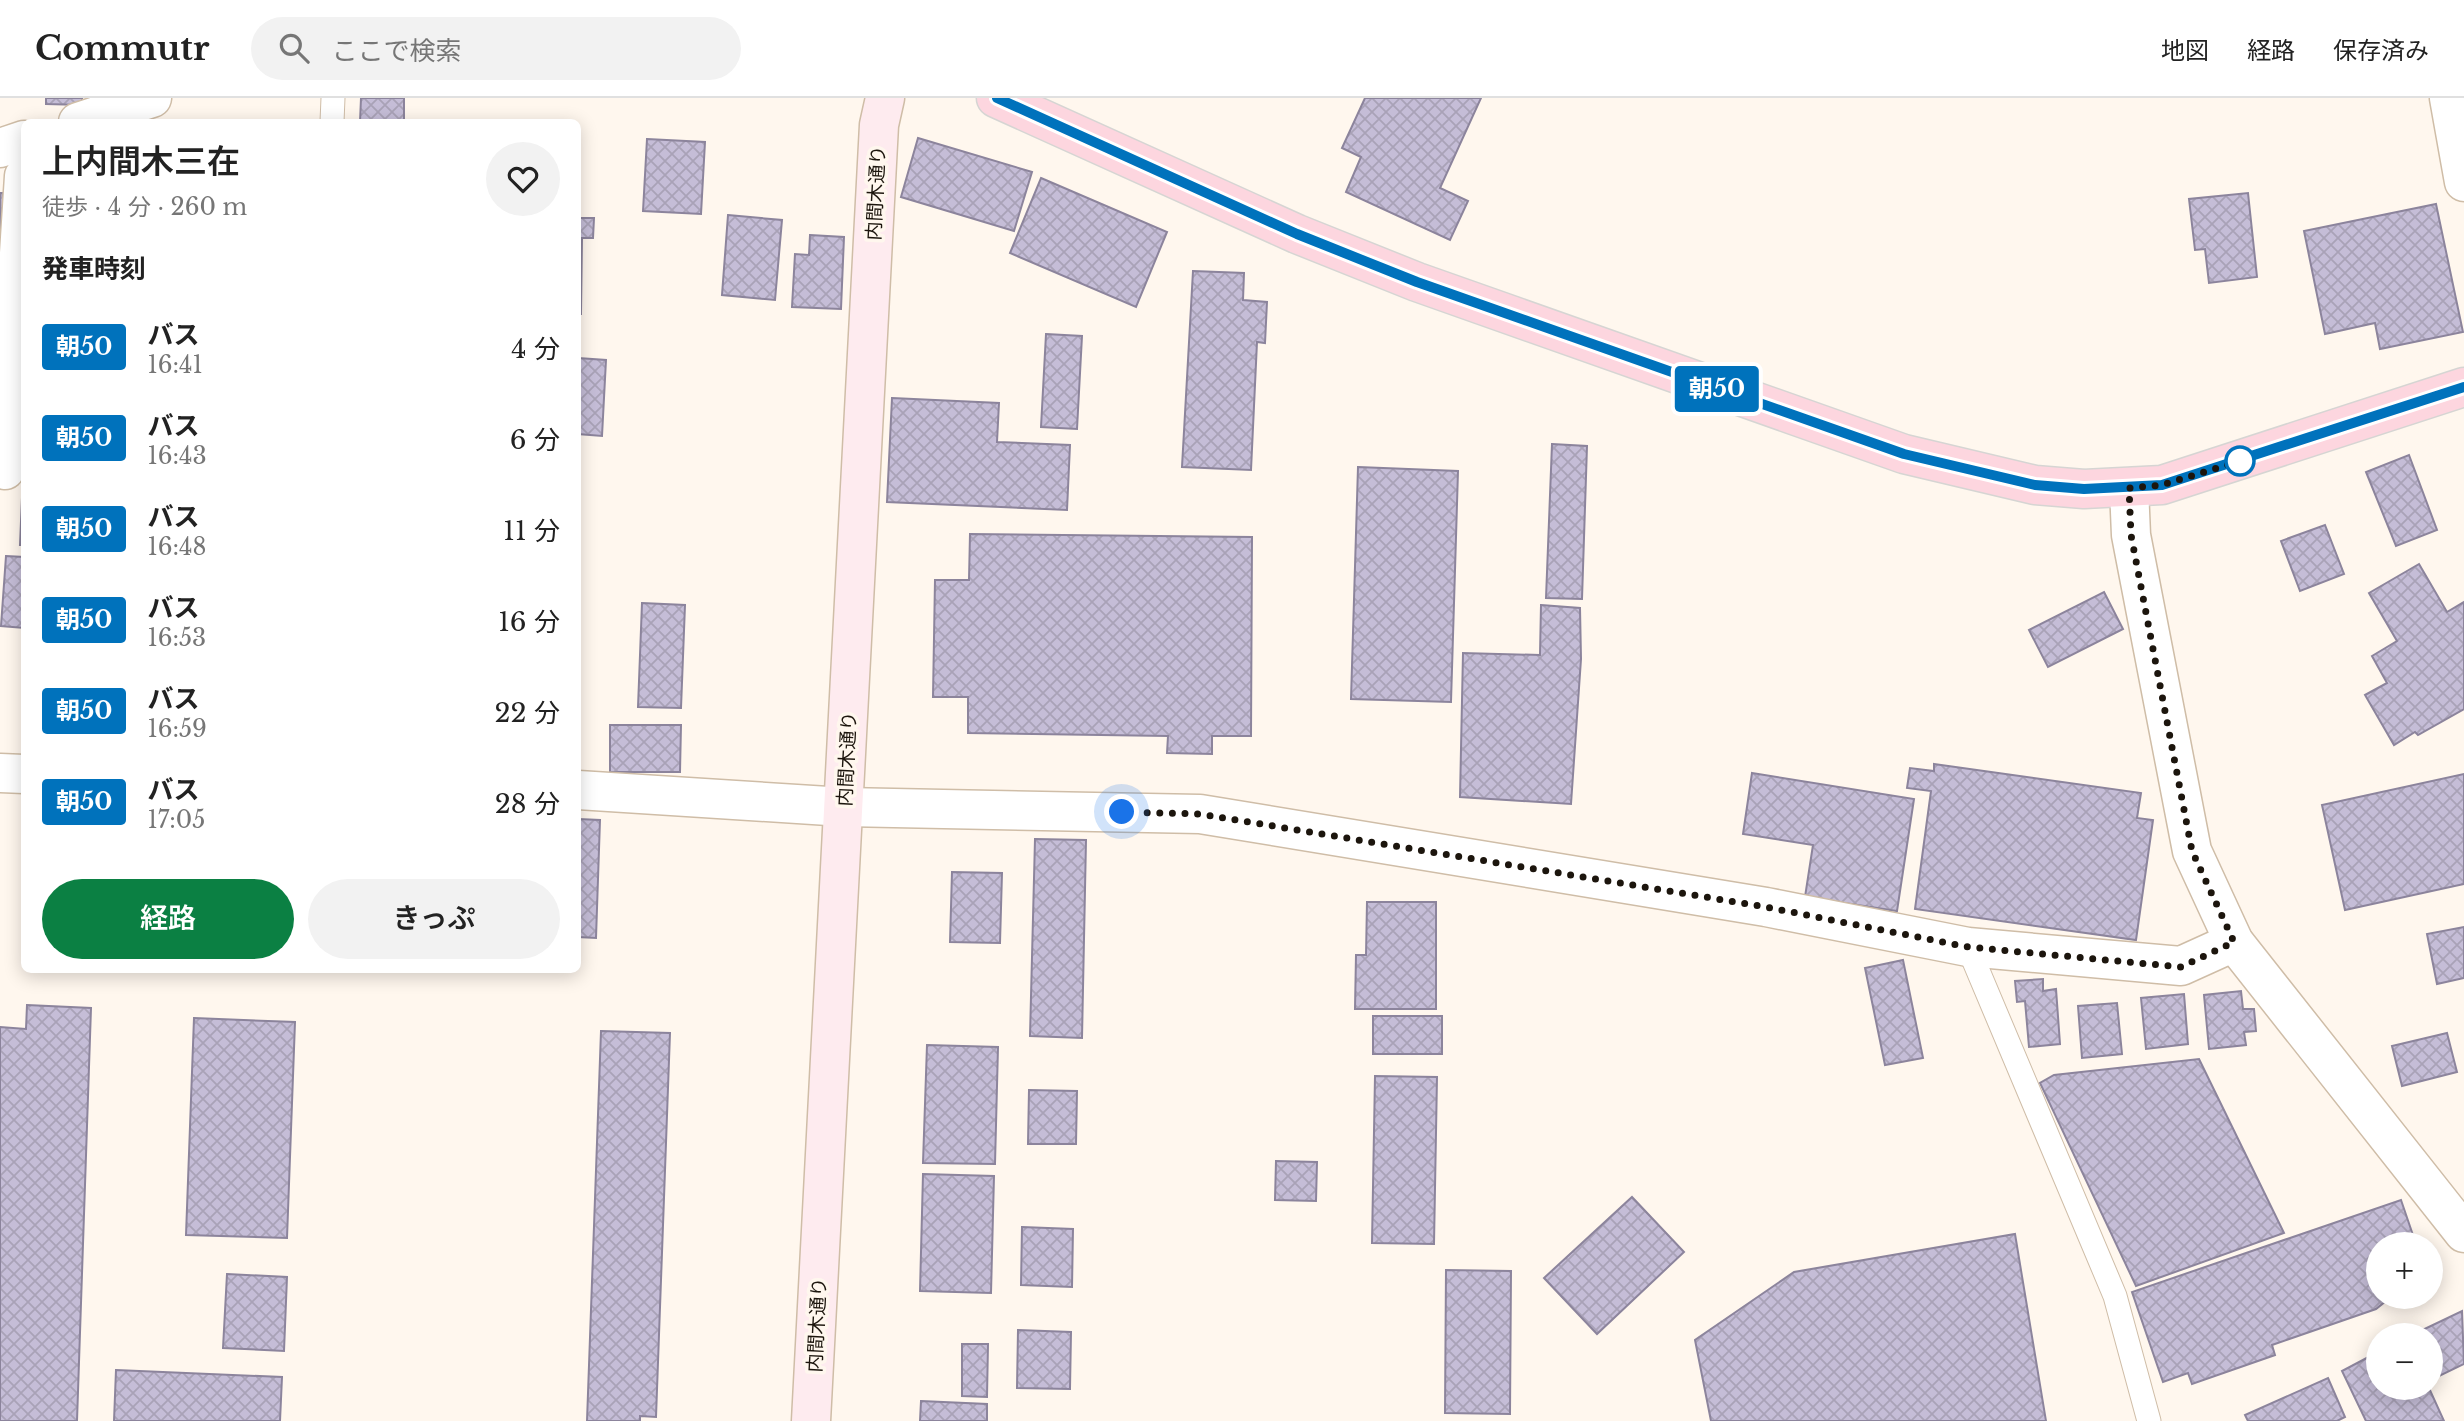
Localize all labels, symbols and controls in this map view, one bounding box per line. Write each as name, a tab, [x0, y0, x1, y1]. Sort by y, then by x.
search box	[251, 17, 741, 80]
text: Commutr	[35, 28, 209, 69]
icon: search	[275, 29, 313, 67]
text: ここで検索	[331, 35, 461, 67]
text: 地図	[2161, 36, 2209, 65]
text: 経路	[2247, 36, 2295, 65]
text: 保存済み	[2333, 36, 2429, 65]
text: 上内間木三在	[42, 141, 240, 182]
button: heart	[486, 142, 560, 216]
street label: 内間木通り	[862, 145, 890, 241]
text: 徒歩 · 4 分 · 260 m	[42, 193, 247, 221]
text: 発車時刻	[42, 253, 146, 285]
text: バス	[147, 319, 199, 351]
text: 朝50	[56, 332, 112, 361]
text: 4 分	[511, 333, 560, 365]
text: 16:41	[147, 351, 203, 379]
line badge: 朝50	[1677, 366, 1757, 412]
text: 朝50	[1689, 374, 1745, 403]
text: バス	[147, 410, 199, 442]
text: 朝50	[56, 423, 112, 452]
text: 6 分	[510, 424, 560, 456]
text: 16:43	[147, 442, 207, 470]
unlabelled marker	[2225, 446, 2255, 476]
text: バス	[147, 501, 199, 533]
text: 朝50	[56, 514, 112, 543]
text: 11 分	[503, 515, 560, 547]
text: 16:48	[147, 533, 206, 561]
text: バス	[147, 592, 199, 624]
text: 朝50	[56, 605, 112, 634]
text: 16 分	[498, 606, 560, 638]
text: 16:53	[147, 624, 206, 652]
text: バス	[147, 683, 199, 715]
text: 朝50	[56, 696, 112, 725]
text: 22 分	[495, 697, 560, 729]
street label: 内間木通り	[833, 711, 861, 807]
text: 16:59	[147, 715, 207, 743]
text: バス	[147, 774, 199, 806]
text: 朝50	[56, 787, 112, 816]
text: 28 分	[495, 788, 560, 820]
your location	[1104, 794, 1139, 829]
text: 17:05	[147, 806, 205, 834]
button: 経路	[42, 879, 294, 959]
button: きっぷ	[308, 879, 560, 959]
map controls	[2366, 1232, 2443, 1400]
button: +	[2366, 1232, 2443, 1309]
street label: 内間木通り	[803, 1277, 831, 1373]
button: −	[2366, 1323, 2443, 1400]

